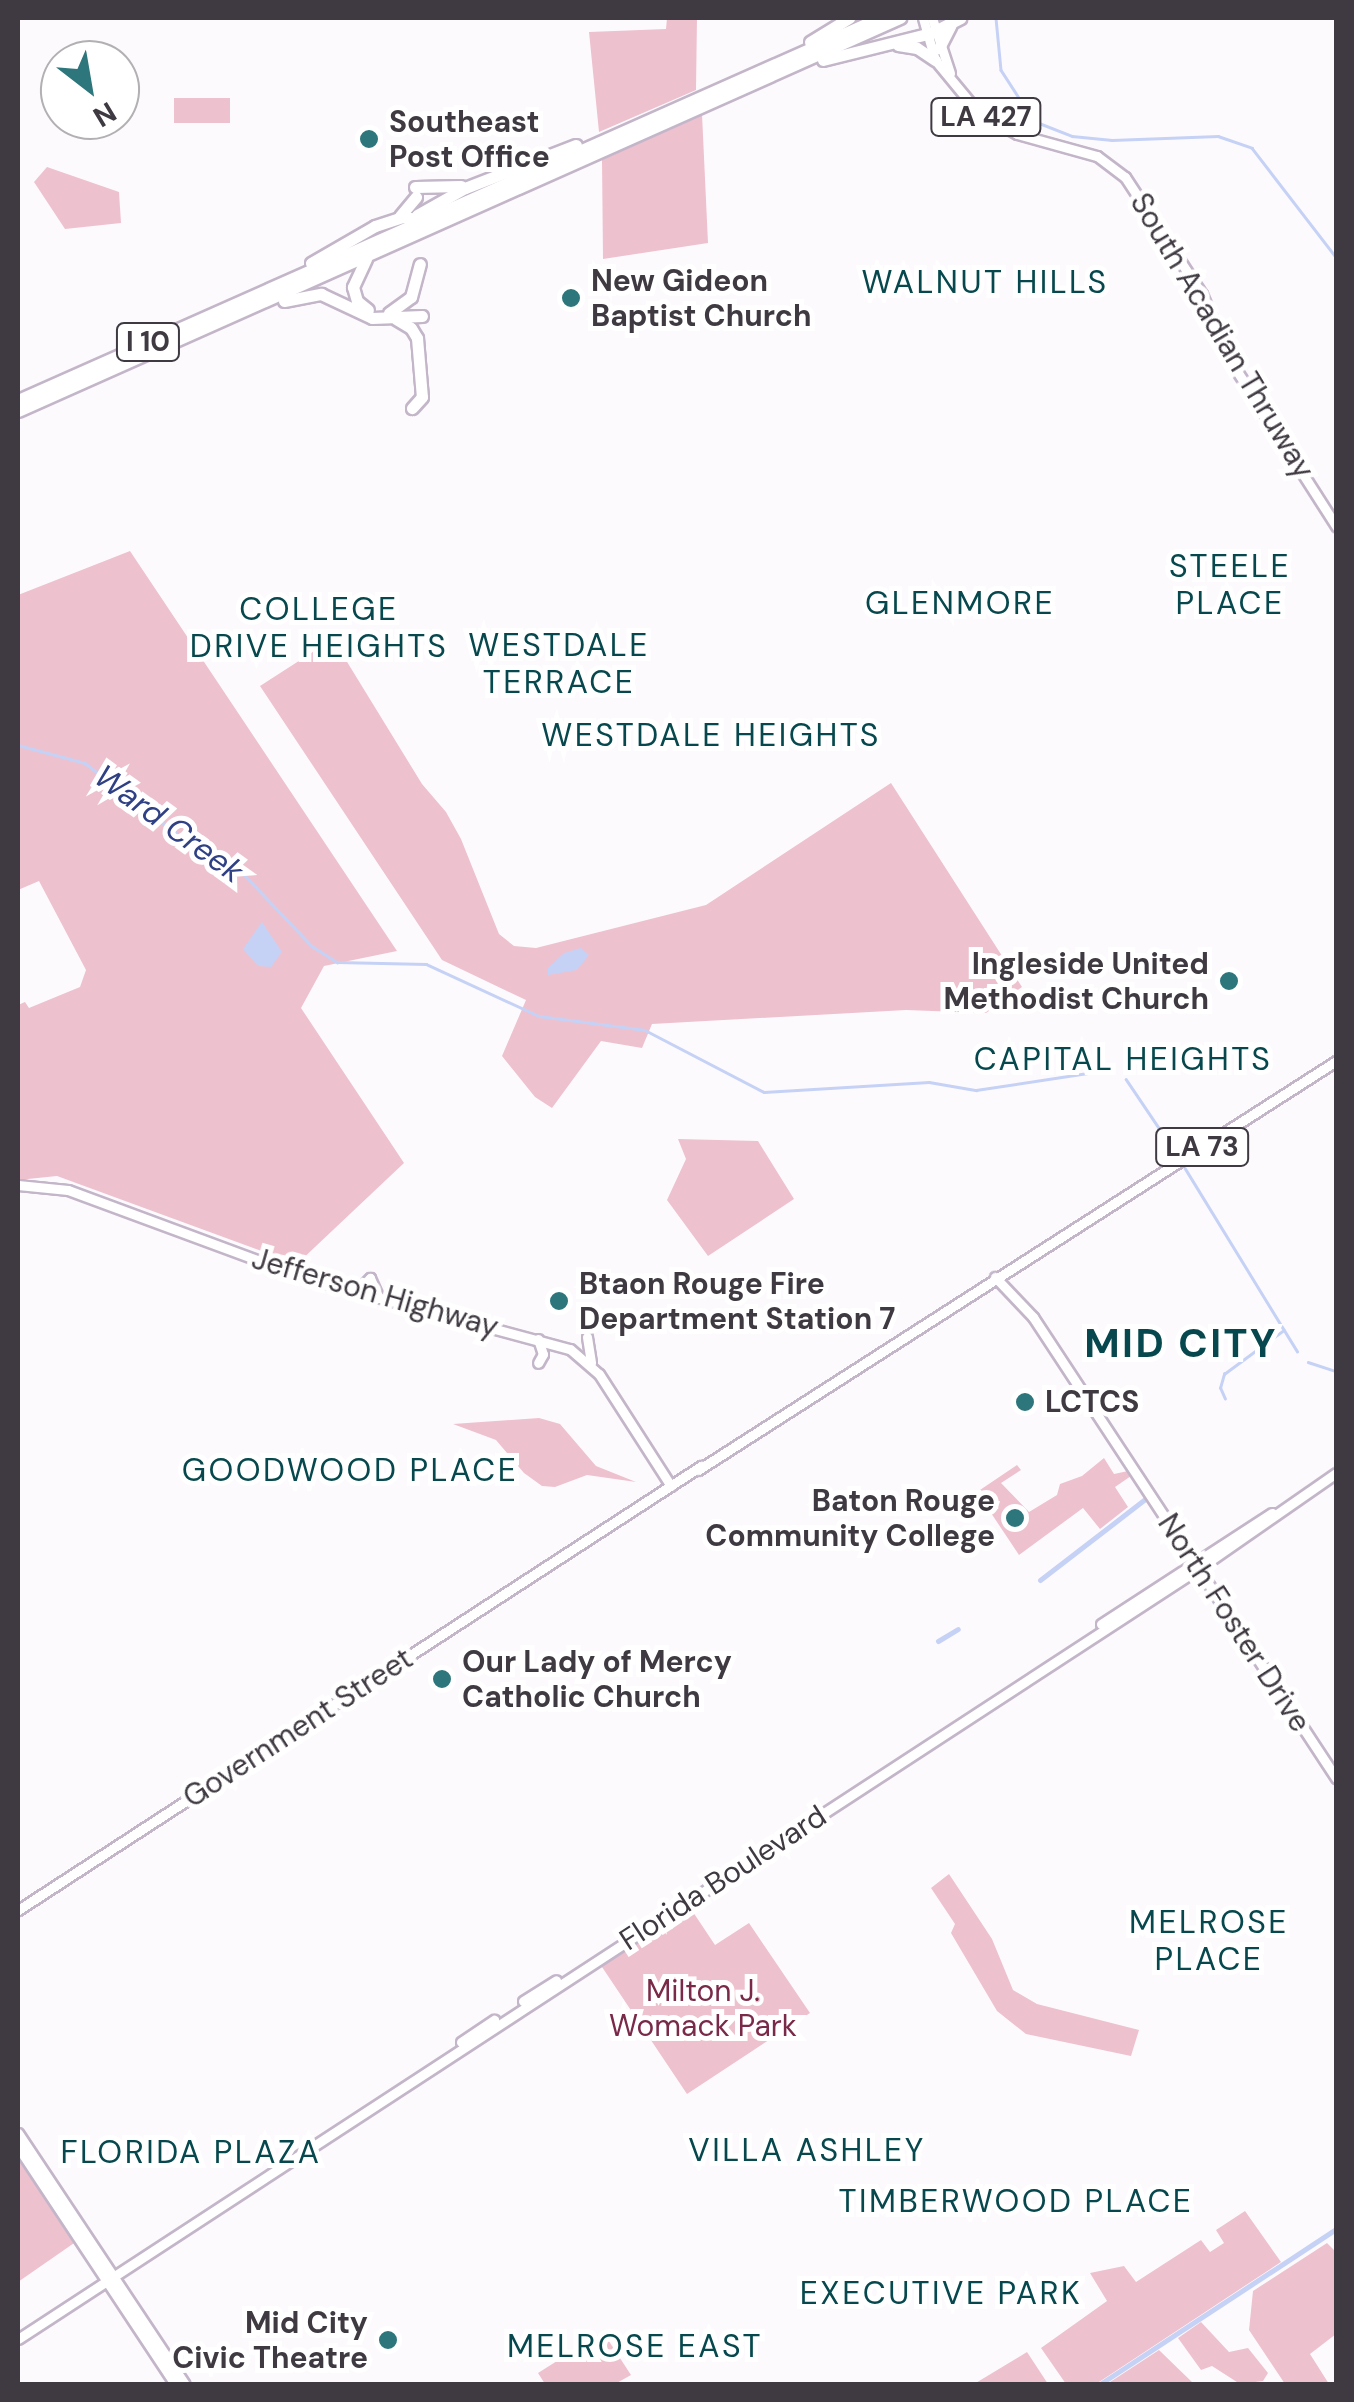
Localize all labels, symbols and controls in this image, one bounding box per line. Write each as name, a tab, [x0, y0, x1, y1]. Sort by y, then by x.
north arrow	[40, 40, 140, 140]
text: N	[86, 93, 123, 136]
road number: LA 427	[928, 94, 1044, 140]
place label: Southeast Post Office	[389, 104, 550, 174]
marker: Southeast Post Office	[358, 128, 380, 150]
street label: South Acadian Thruway	[1122, 187, 1322, 485]
place label: New Gideon Baptist Church	[591, 263, 811, 334]
district label: WALNUT HILLS	[862, 263, 1108, 301]
marker: New Gideon Baptist Church	[560, 287, 582, 309]
road number: I 10	[116, 319, 180, 365]
district label: STEELE PLACE	[1169, 548, 1291, 623]
district label: GLENMORE	[865, 584, 1055, 622]
district label: COLLEGE DRIVE HEIGHTS	[190, 591, 448, 666]
district label: WESTDALE TERRACE	[468, 627, 650, 702]
district label: WESTDALE HEIGHTS	[541, 716, 881, 754]
water label: Ward Creek	[87, 757, 251, 891]
place label: Ingleside United Methodist Church	[943, 946, 1209, 1016]
marker: Ingleside United Methodist Church	[1218, 970, 1240, 992]
district label: CAPITAL HEIGHTS	[974, 1040, 1272, 1078]
road number: LA 73	[1154, 1124, 1250, 1170]
street label: Jefferson Highway	[248, 1241, 502, 1345]
place label: Btaon Rouge Fire Department Station 7	[579, 1266, 895, 1336]
marker: Btaon Rouge Fire Department Station 7	[548, 1290, 570, 1312]
district label: MID CITY	[1084, 1319, 1278, 1367]
place label: LCTCS	[1045, 1384, 1139, 1420]
marker: LCTCS	[1014, 1391, 1036, 1413]
district label: GOODWOOD PLACE	[182, 1451, 518, 1489]
place label: Baton Rouge Community College	[705, 1483, 995, 1554]
marker: Baton Rouge Community College	[1004, 1507, 1026, 1529]
street label: North Foster Drive	[1150, 1507, 1318, 1739]
street label: Government Street	[177, 1640, 419, 1816]
place label: Our Lady of Mercy Catholic Church	[462, 1644, 732, 1714]
marker: Our Lady of Mercy Catholic Church	[431, 1668, 453, 1690]
street label: Florida Boulevard	[613, 1798, 833, 1958]
district label: MELROSE PLACE	[1129, 1904, 1289, 1979]
park label: Milton J. Womack Park	[609, 1973, 797, 2044]
district label: VILLA ASHLEY	[688, 2131, 926, 2169]
district label: FLORIDA PLAZA	[60, 2133, 322, 2171]
district label: TIMBERWOOD PLACE	[839, 2182, 1193, 2220]
district label: EXECUTIVE PARK	[800, 2274, 1082, 2312]
place label: Mid City Civic Theatre	[172, 2305, 368, 2376]
district label: MELROSE EAST	[507, 2327, 763, 2365]
marker: Mid City Civic Theatre	[377, 2329, 399, 2351]

